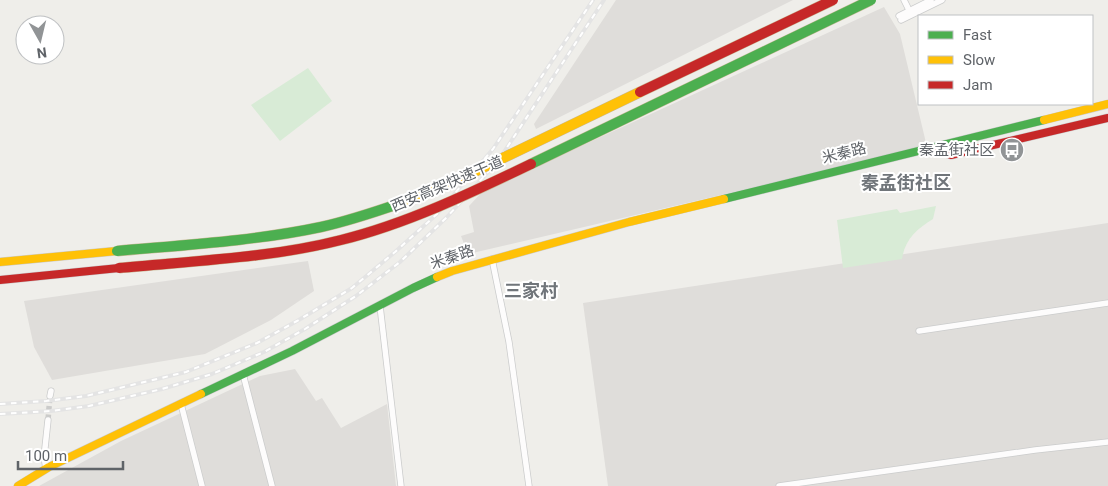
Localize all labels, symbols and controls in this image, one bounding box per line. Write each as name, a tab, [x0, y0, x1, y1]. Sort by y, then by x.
north arrow	[15, 15, 65, 65]
legend	[918, 15, 1093, 105]
text: Fast	[963, 26, 992, 44]
text: N	[36, 44, 48, 61]
text: Slow	[963, 51, 995, 69]
text: Jam	[963, 76, 993, 94]
bus stop icon: 秦孟街社区	[999, 137, 1025, 163]
street label: 米秦路	[820, 139, 868, 167]
place label: 秦孟街社区	[919, 141, 994, 159]
street label: 西安高架快速干道	[388, 152, 506, 216]
district label: 秦孟街社区	[861, 172, 951, 193]
street label: 米秦路	[428, 241, 476, 273]
district label: 三家村	[504, 280, 558, 301]
scale bar	[18, 438, 122, 470]
text: 100 m	[25, 447, 67, 465]

